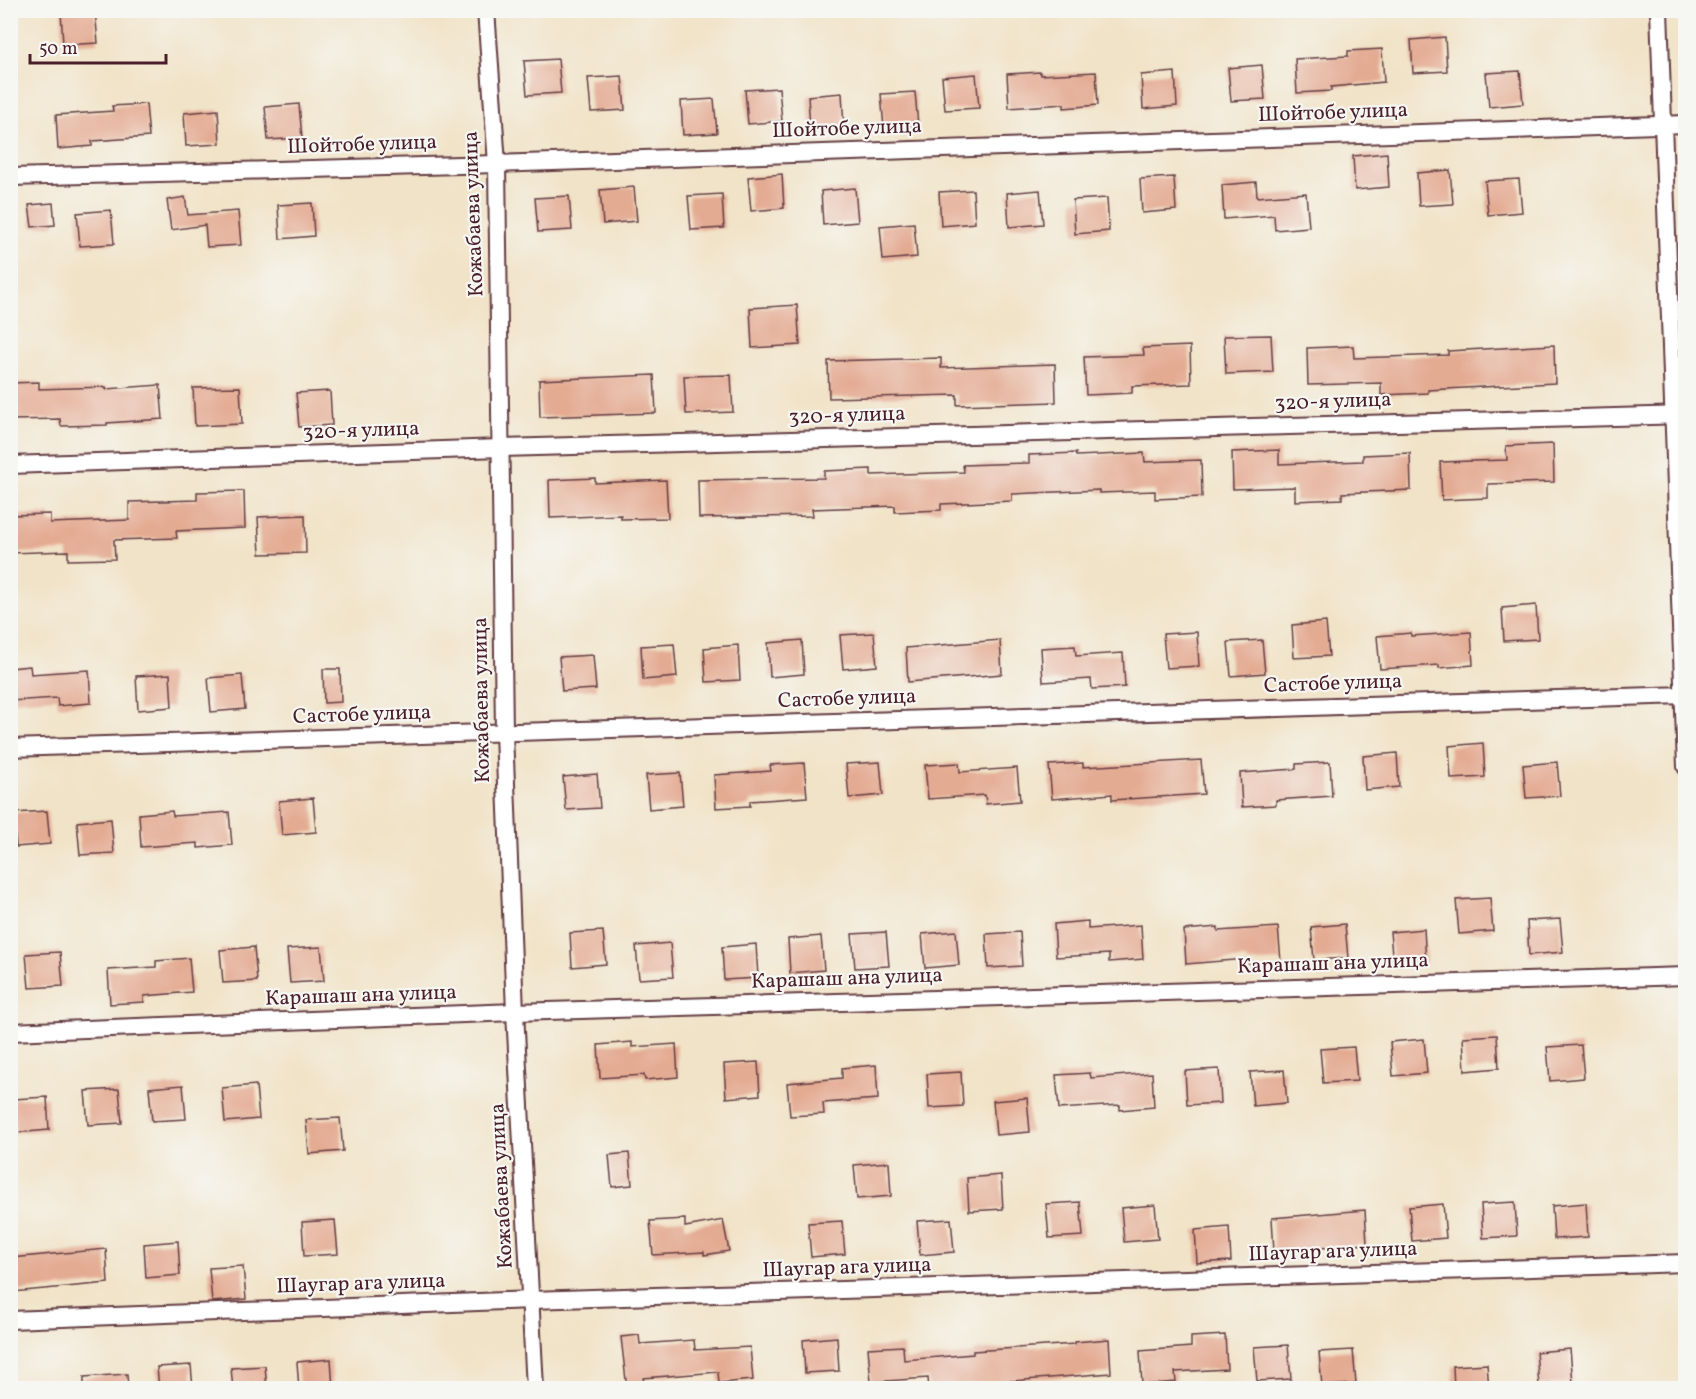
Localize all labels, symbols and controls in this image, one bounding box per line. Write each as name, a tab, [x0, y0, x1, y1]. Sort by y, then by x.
scale bar	[30, 27, 166, 65]
text: 50 m	[39, 37, 78, 62]
street label: Шойтобе улица	[1258, 96, 1408, 130]
street label: Шойтобе улица	[772, 112, 922, 146]
street label: Шойтобе улица	[287, 128, 437, 162]
street label: Кожабаева улица	[457, 131, 491, 297]
street label: 320-я улица	[1274, 385, 1392, 419]
street label: 320-я улица	[788, 399, 906, 433]
street label: 320-я улица	[302, 414, 420, 448]
street label: Кожабаева улица	[466, 617, 498, 783]
street label: Састобе улица	[1263, 667, 1403, 701]
street label: Састобе улица	[777, 682, 917, 716]
street label: Састобе улица	[292, 698, 432, 732]
street label: Карашаш ана улица	[1237, 946, 1429, 982]
street label: Карашаш ана улица	[751, 961, 943, 997]
street label: Карашаш ана улица	[265, 978, 457, 1014]
street label: Кожабаева улица	[483, 1102, 521, 1270]
street label: Шаугар ага улица	[1248, 1235, 1418, 1269]
street label: Шаугар ага улица	[762, 1251, 932, 1285]
street label: Шаугар ага улица	[276, 1267, 446, 1301]

